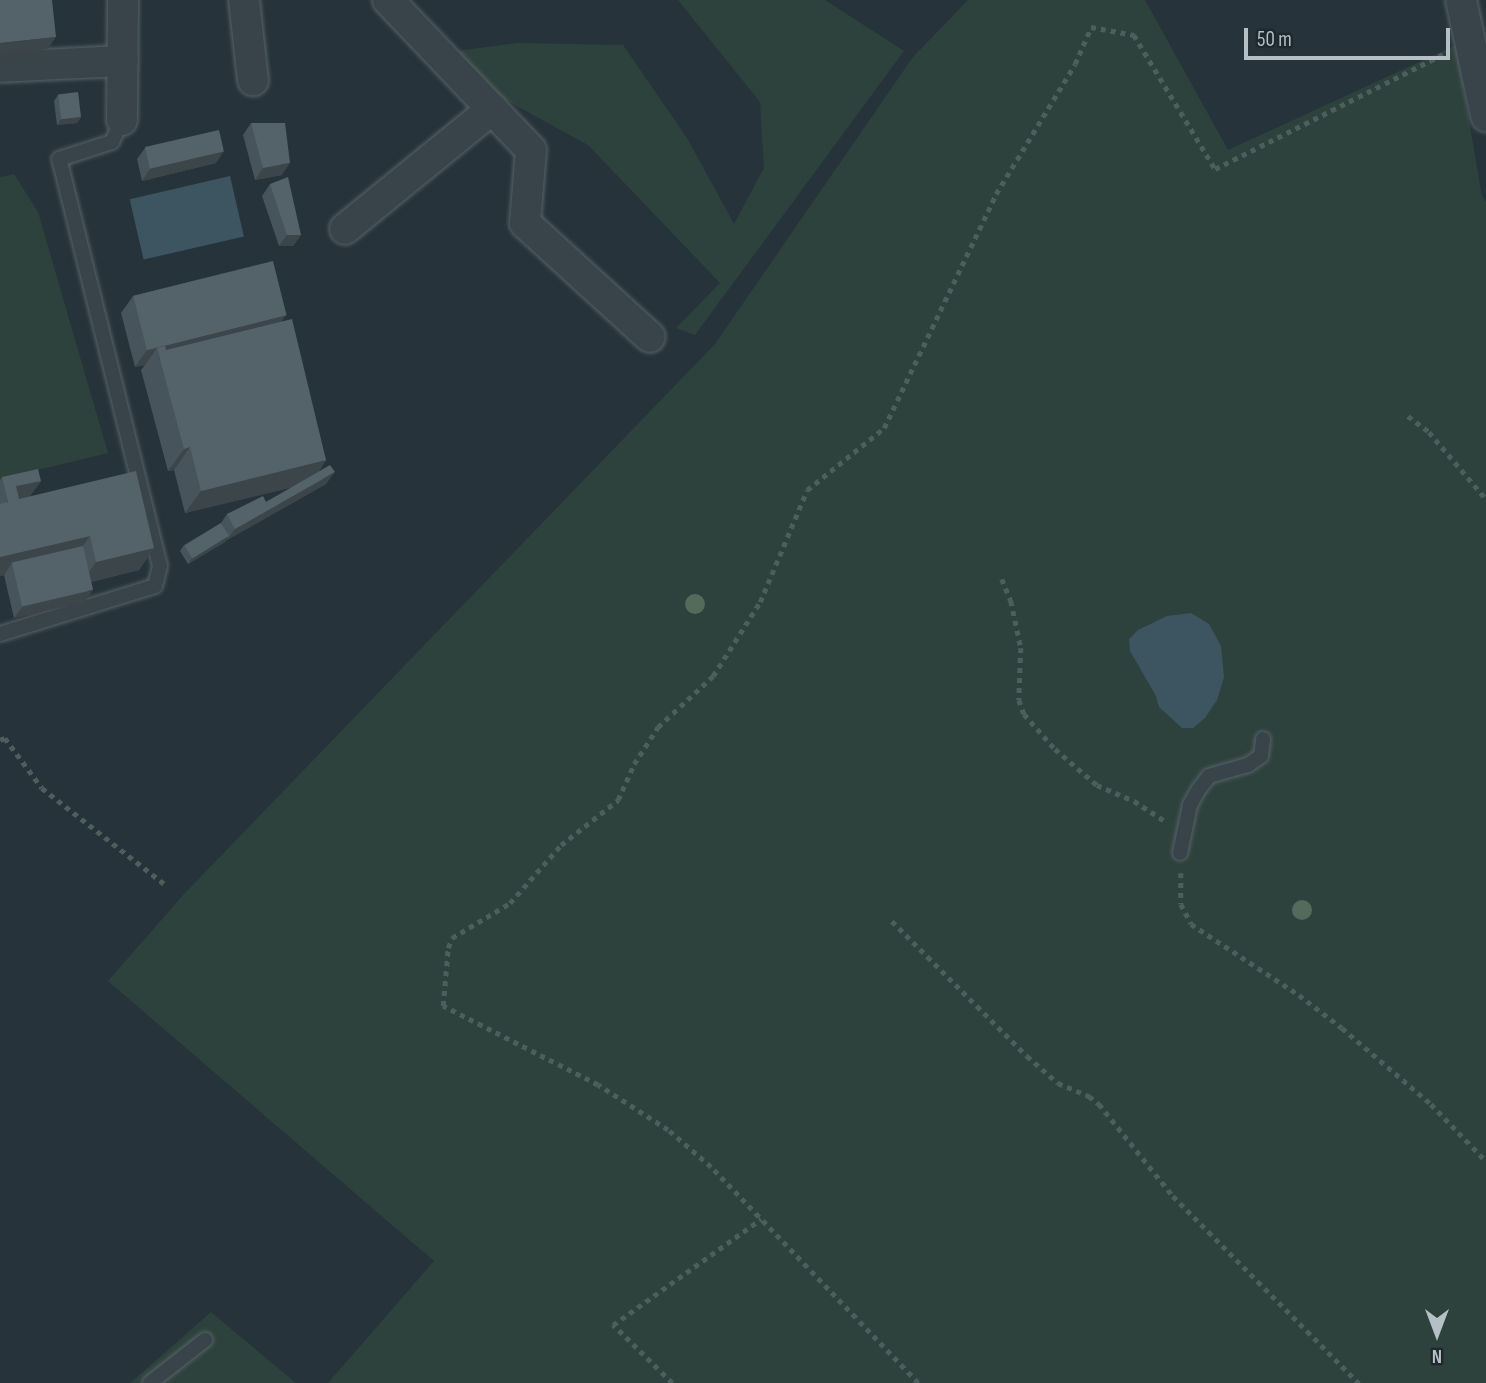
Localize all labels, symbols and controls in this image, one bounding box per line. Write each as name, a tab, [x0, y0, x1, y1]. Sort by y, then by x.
scale bar	[1248, 14, 1454, 58]
text: 50 m	[1257, 27, 1292, 52]
north arrow	[1402, 1299, 1472, 1369]
text: N	[1432, 1344, 1442, 1367]

